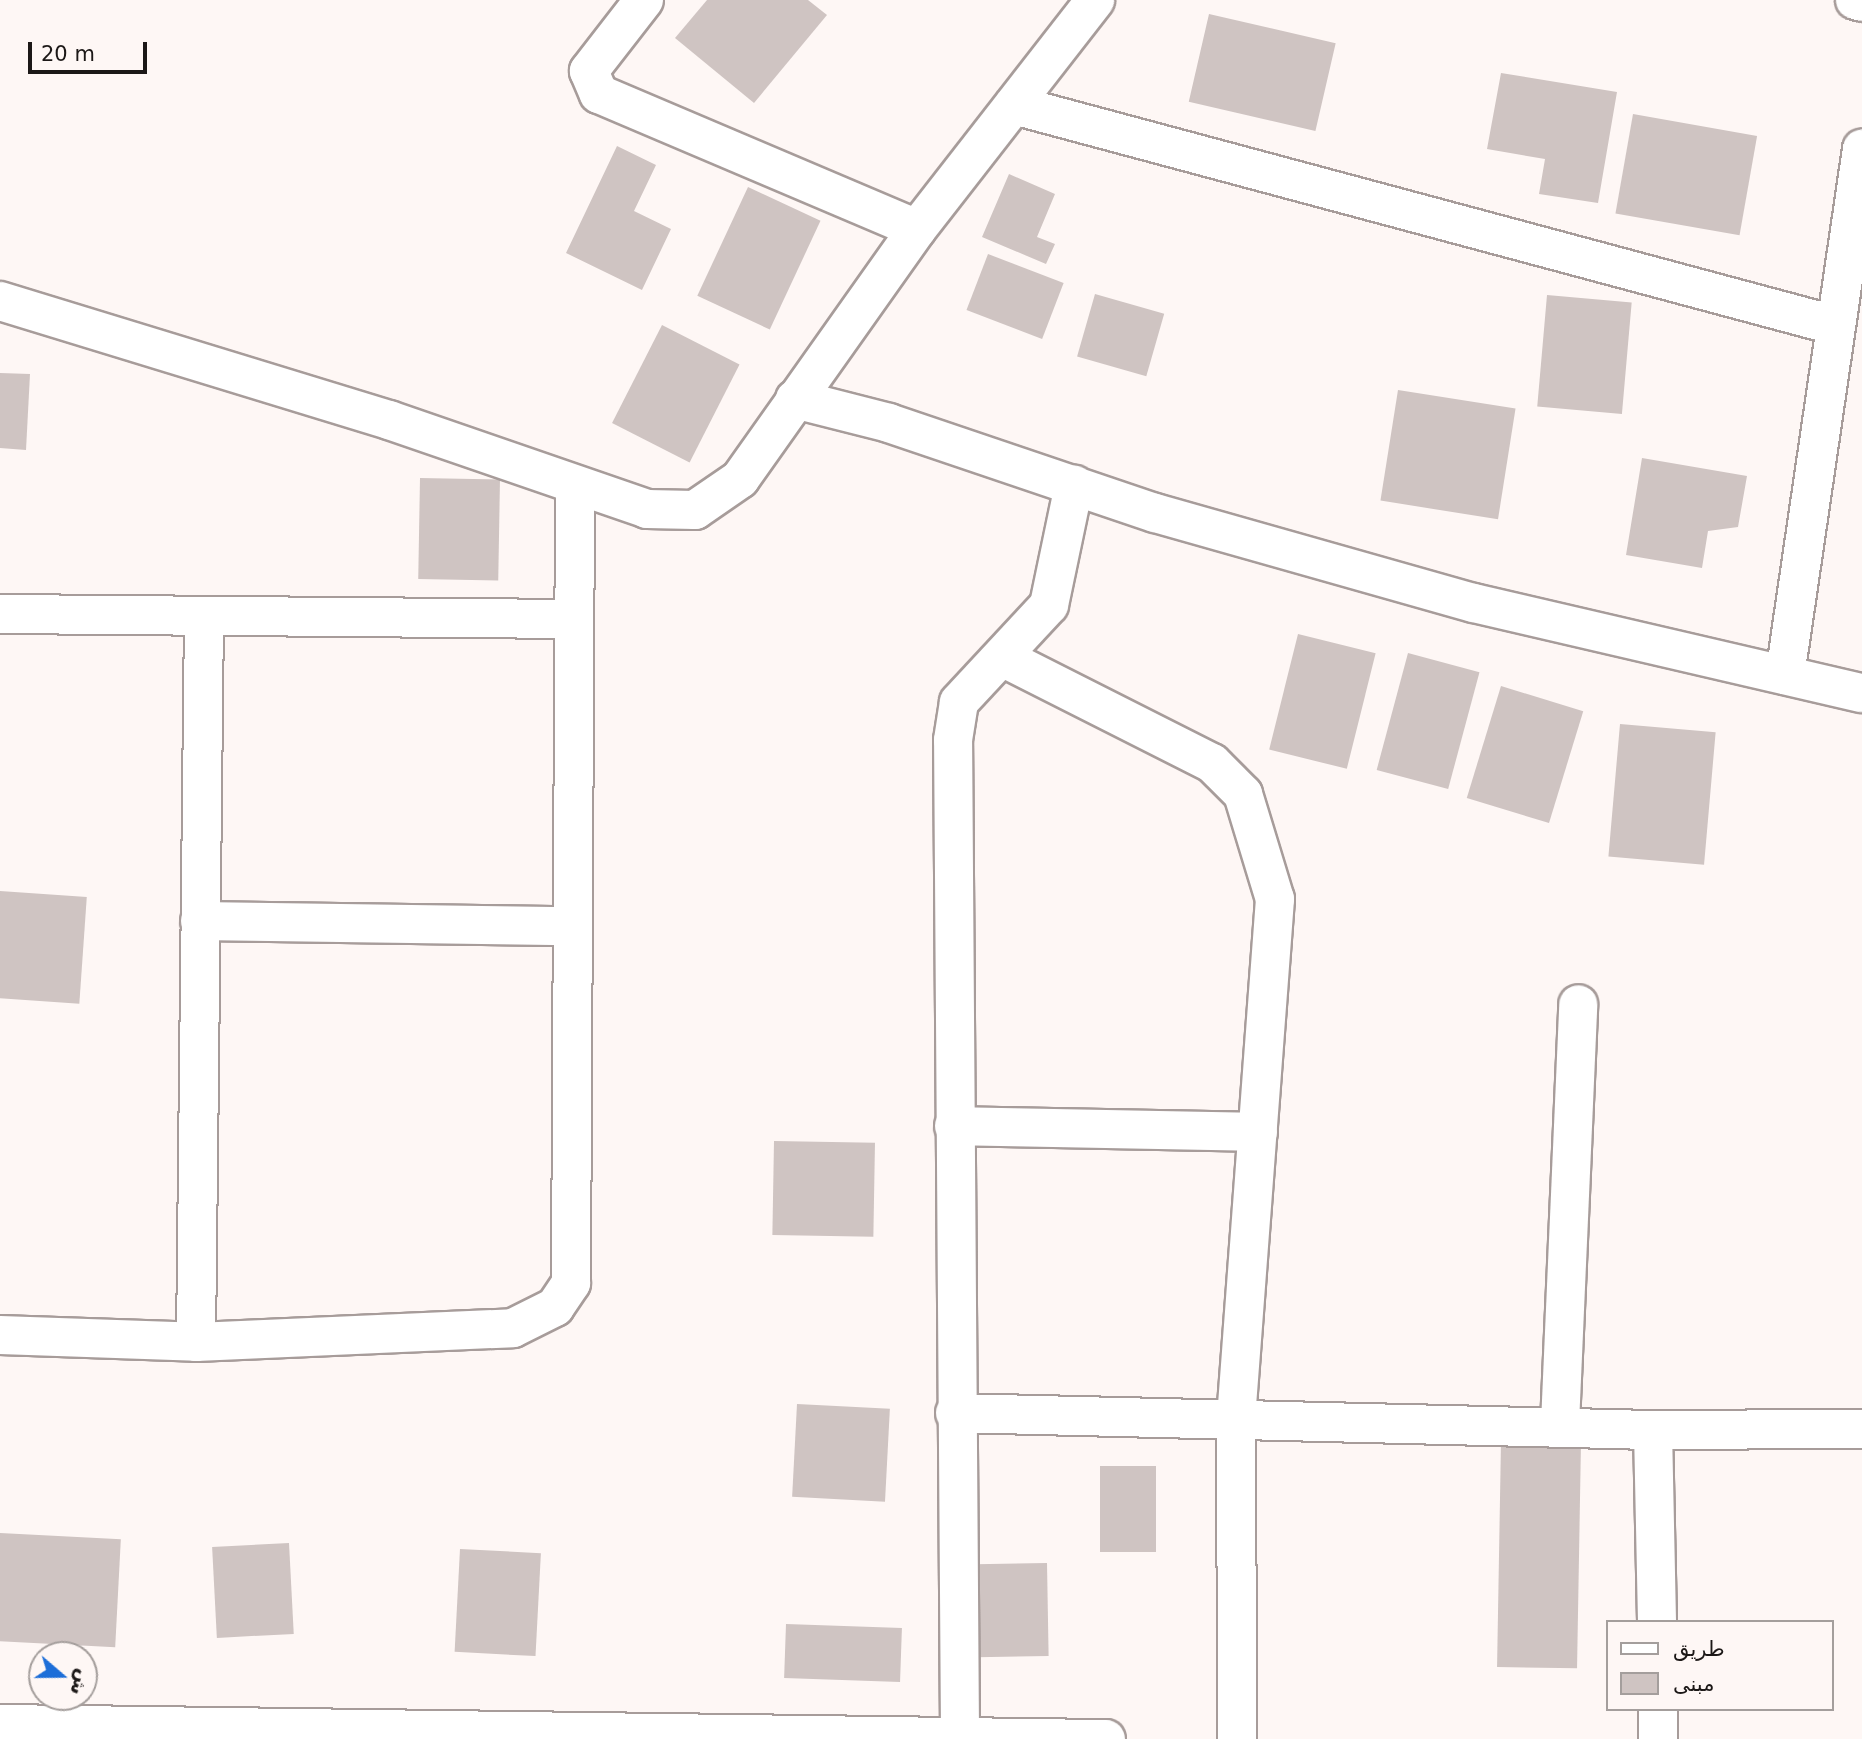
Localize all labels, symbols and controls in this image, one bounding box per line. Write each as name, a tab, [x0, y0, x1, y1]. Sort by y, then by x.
scale bar	[32, 28, 150, 72]
text: 20 m	[41, 42, 95, 66]
legend	[1606, 1620, 1834, 1711]
text: طريق	[1673, 1637, 1725, 1661]
north arrow	[28, 1641, 98, 1711]
text: ش	[66, 1666, 96, 1699]
text: مبنى	[1673, 1672, 1714, 1696]

